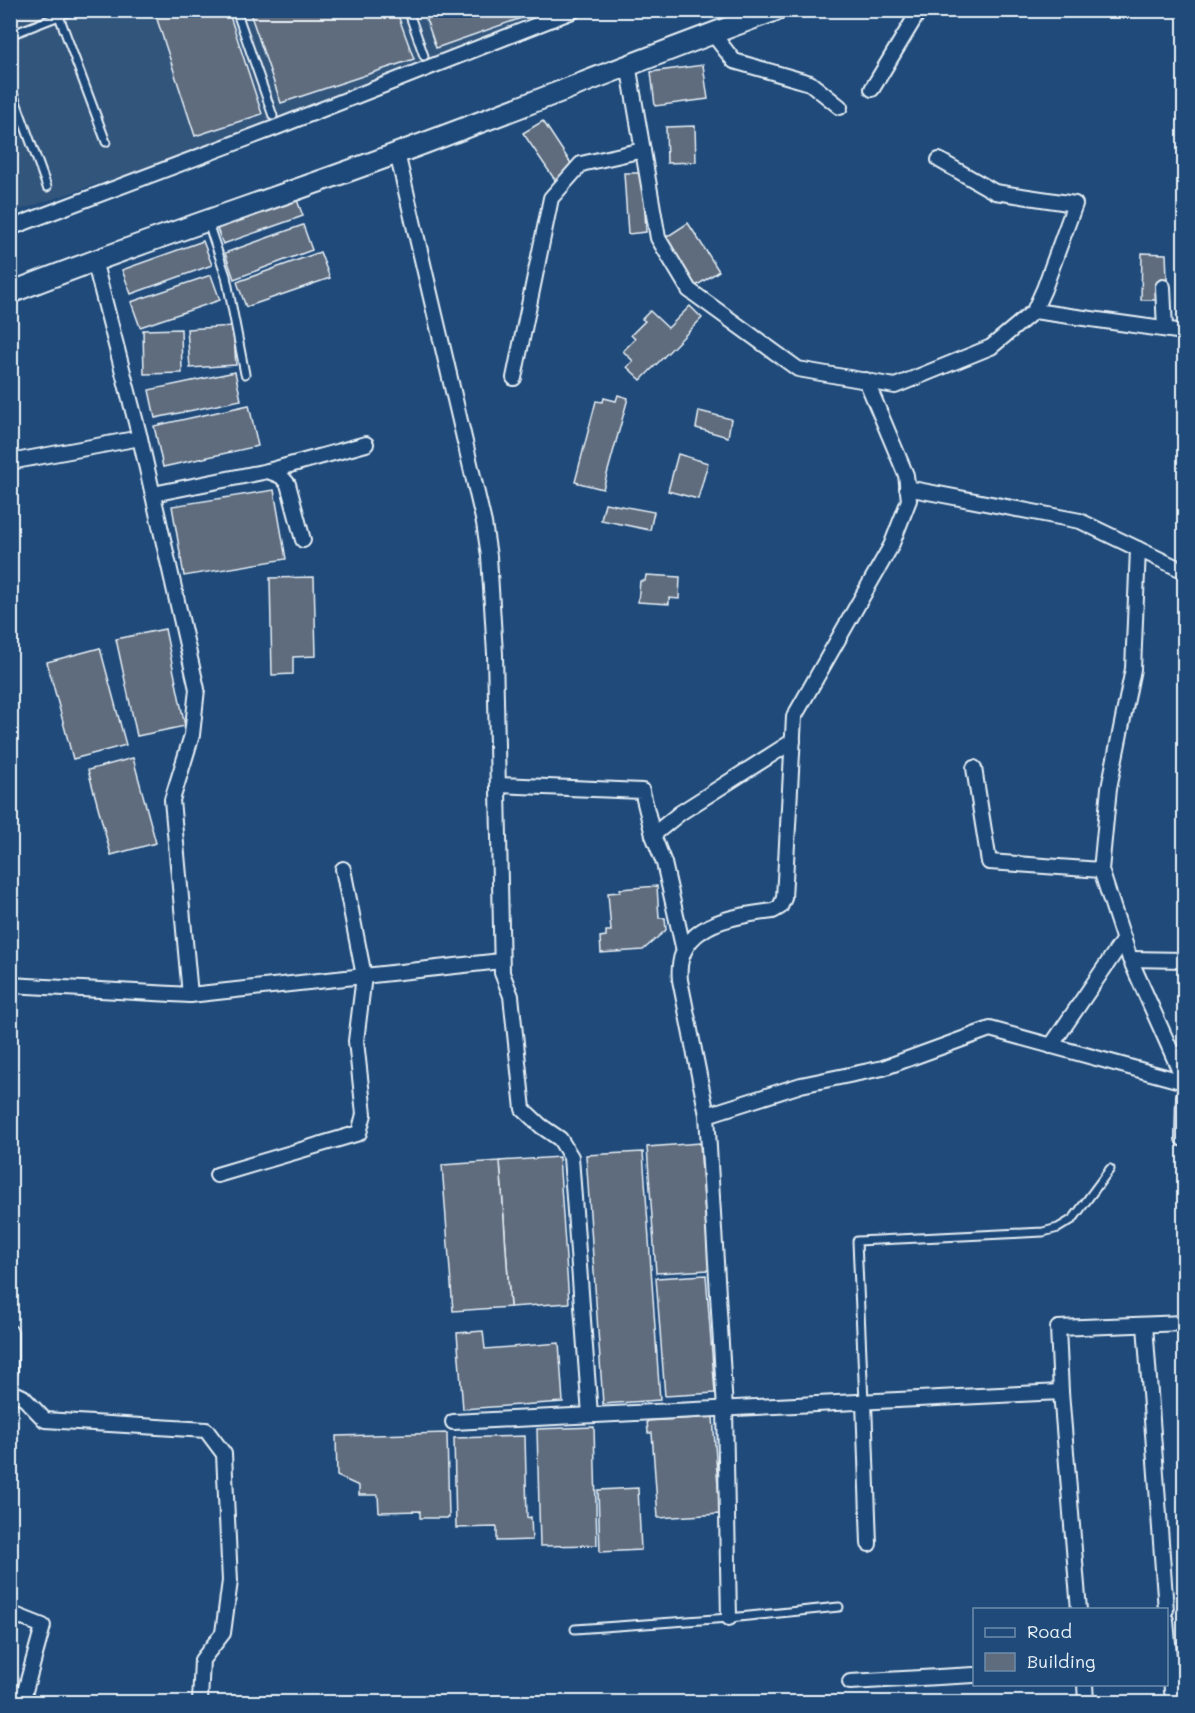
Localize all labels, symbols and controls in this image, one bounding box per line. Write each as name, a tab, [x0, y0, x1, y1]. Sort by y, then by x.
legend	[973, 1608, 1168, 1686]
text: Road	[1027, 1619, 1072, 1643]
text: Building	[1027, 1649, 1095, 1673]

